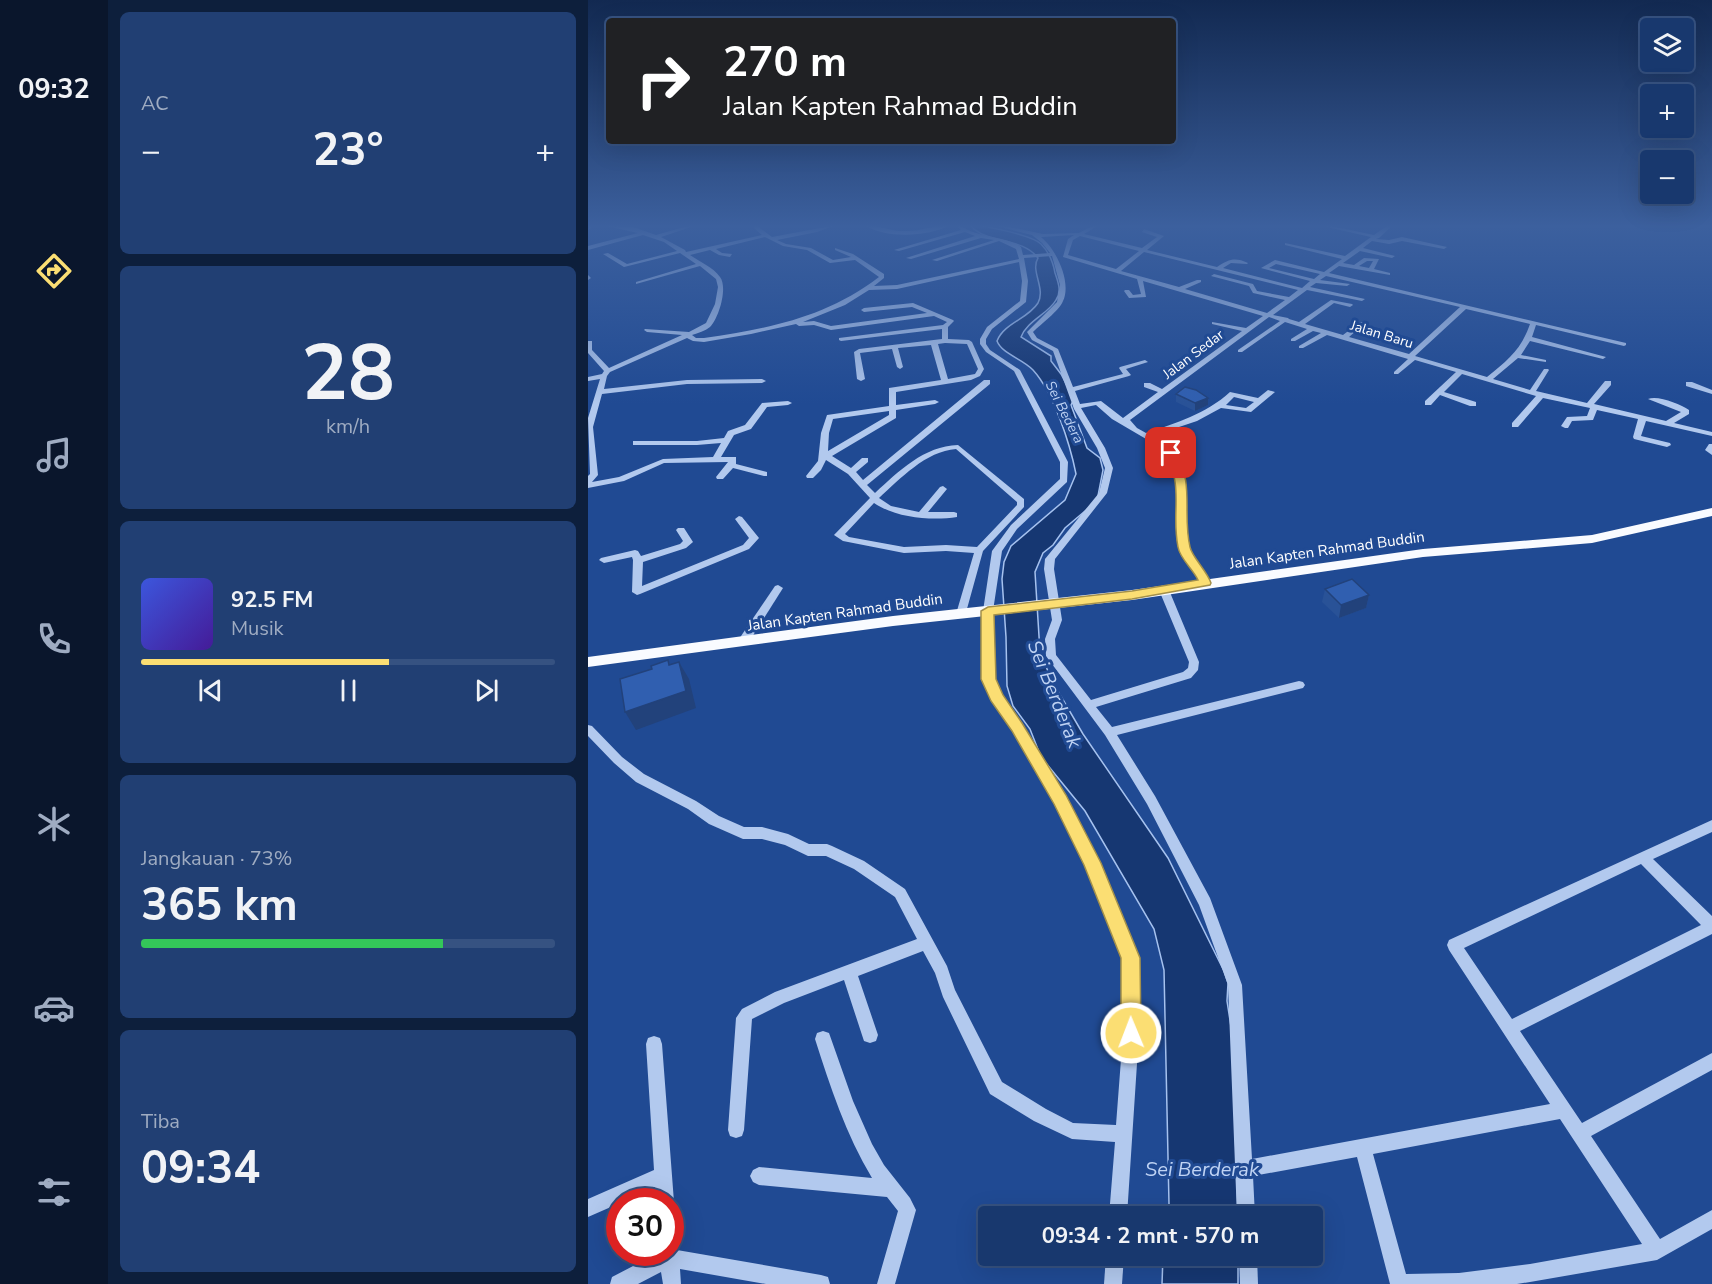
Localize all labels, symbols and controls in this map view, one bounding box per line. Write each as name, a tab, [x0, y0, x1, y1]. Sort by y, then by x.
map controls	[1640, 18, 1694, 204]
button: layers	[1640, 18, 1694, 72]
text: 270 m	[723, 34, 847, 91]
icon: right	[624, 42, 702, 120]
text: 09:32	[18, 71, 90, 108]
button: +	[1640, 84, 1694, 138]
text: Jalan Kapten Rahmad Buddin	[723, 88, 1078, 125]
text: AC	[141, 90, 169, 117]
text: 23°	[312, 120, 384, 181]
text: −	[141, 129, 161, 174]
text: +	[535, 129, 555, 174]
button: −	[1640, 150, 1694, 204]
icon: directions	[33, 250, 75, 292]
street label: Jalan Baru	[1347, 316, 1416, 353]
text: 28	[301, 320, 395, 427]
street label: Jalan Sedar	[1158, 325, 1228, 384]
water label: Sei Bedera	[1041, 378, 1088, 447]
text: km/h	[326, 413, 370, 440]
pin	[1145, 427, 1196, 478]
icon: music	[33, 434, 75, 476]
icon: arrive	[1154, 436, 1187, 469]
street label: Jalan Kapten Rahmad Buddin	[1227, 526, 1426, 574]
text: 92.5 FM	[231, 585, 313, 615]
street label: Jalan Kapten Rahmad Buddin	[745, 588, 944, 636]
text: Musik	[231, 615, 284, 642]
icon: phone	[33, 618, 75, 660]
water label: Sei Berderak	[1021, 636, 1089, 753]
icon: previous	[194, 674, 227, 707]
icon: pause	[332, 674, 365, 707]
icon: next	[470, 674, 503, 707]
icon: climate	[33, 803, 75, 845]
text: Jangkauan · 73%	[141, 845, 292, 872]
text: 365 km	[141, 875, 298, 936]
icon: car	[33, 987, 75, 1029]
position arrow	[1099, 1001, 1163, 1065]
text: Tiba	[141, 1108, 180, 1135]
text: 09:34	[141, 1138, 260, 1199]
water label: Sei Berderak	[1145, 1156, 1260, 1183]
icon: filters	[33, 1171, 75, 1213]
speed limit sign: 30	[606, 1188, 684, 1266]
text: 09:34 · 2 mnt · 570 m	[1042, 1221, 1259, 1251]

